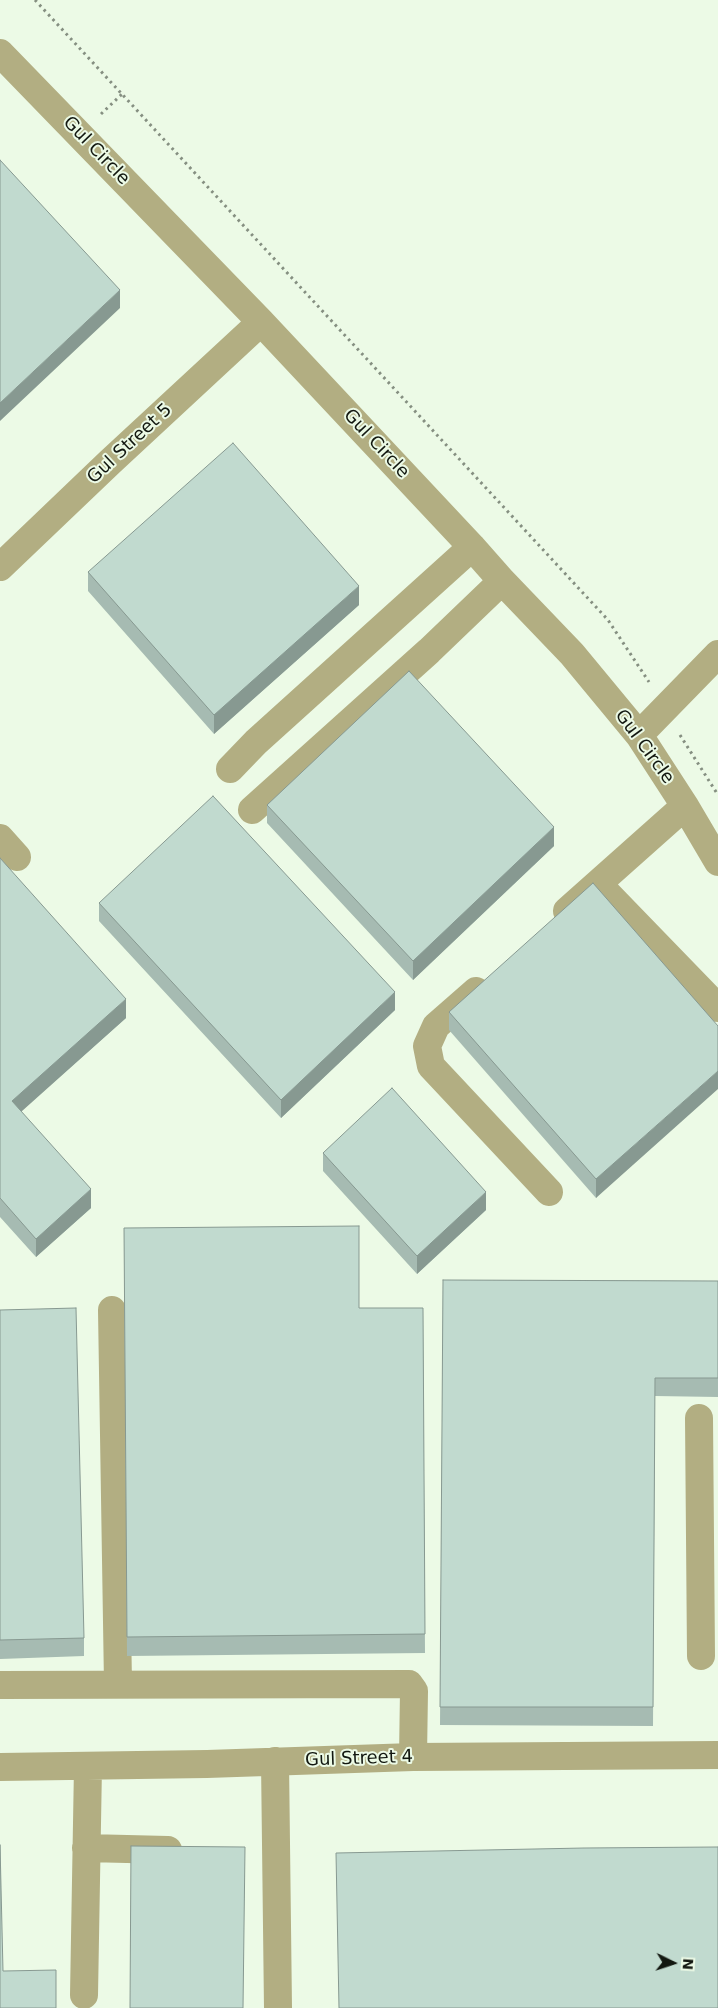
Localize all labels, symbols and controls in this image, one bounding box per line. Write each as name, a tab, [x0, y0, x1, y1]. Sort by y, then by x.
street label: Gul Circle	[58, 112, 134, 190]
street label: Gul Street 5	[83, 399, 177, 489]
street label: Gul Circle	[339, 405, 413, 483]
street label: Gul Circle	[610, 706, 678, 788]
street label: Gul Street 4	[305, 1746, 413, 1772]
north arrow	[648, 1938, 698, 1988]
text: N	[680, 1958, 696, 1970]

